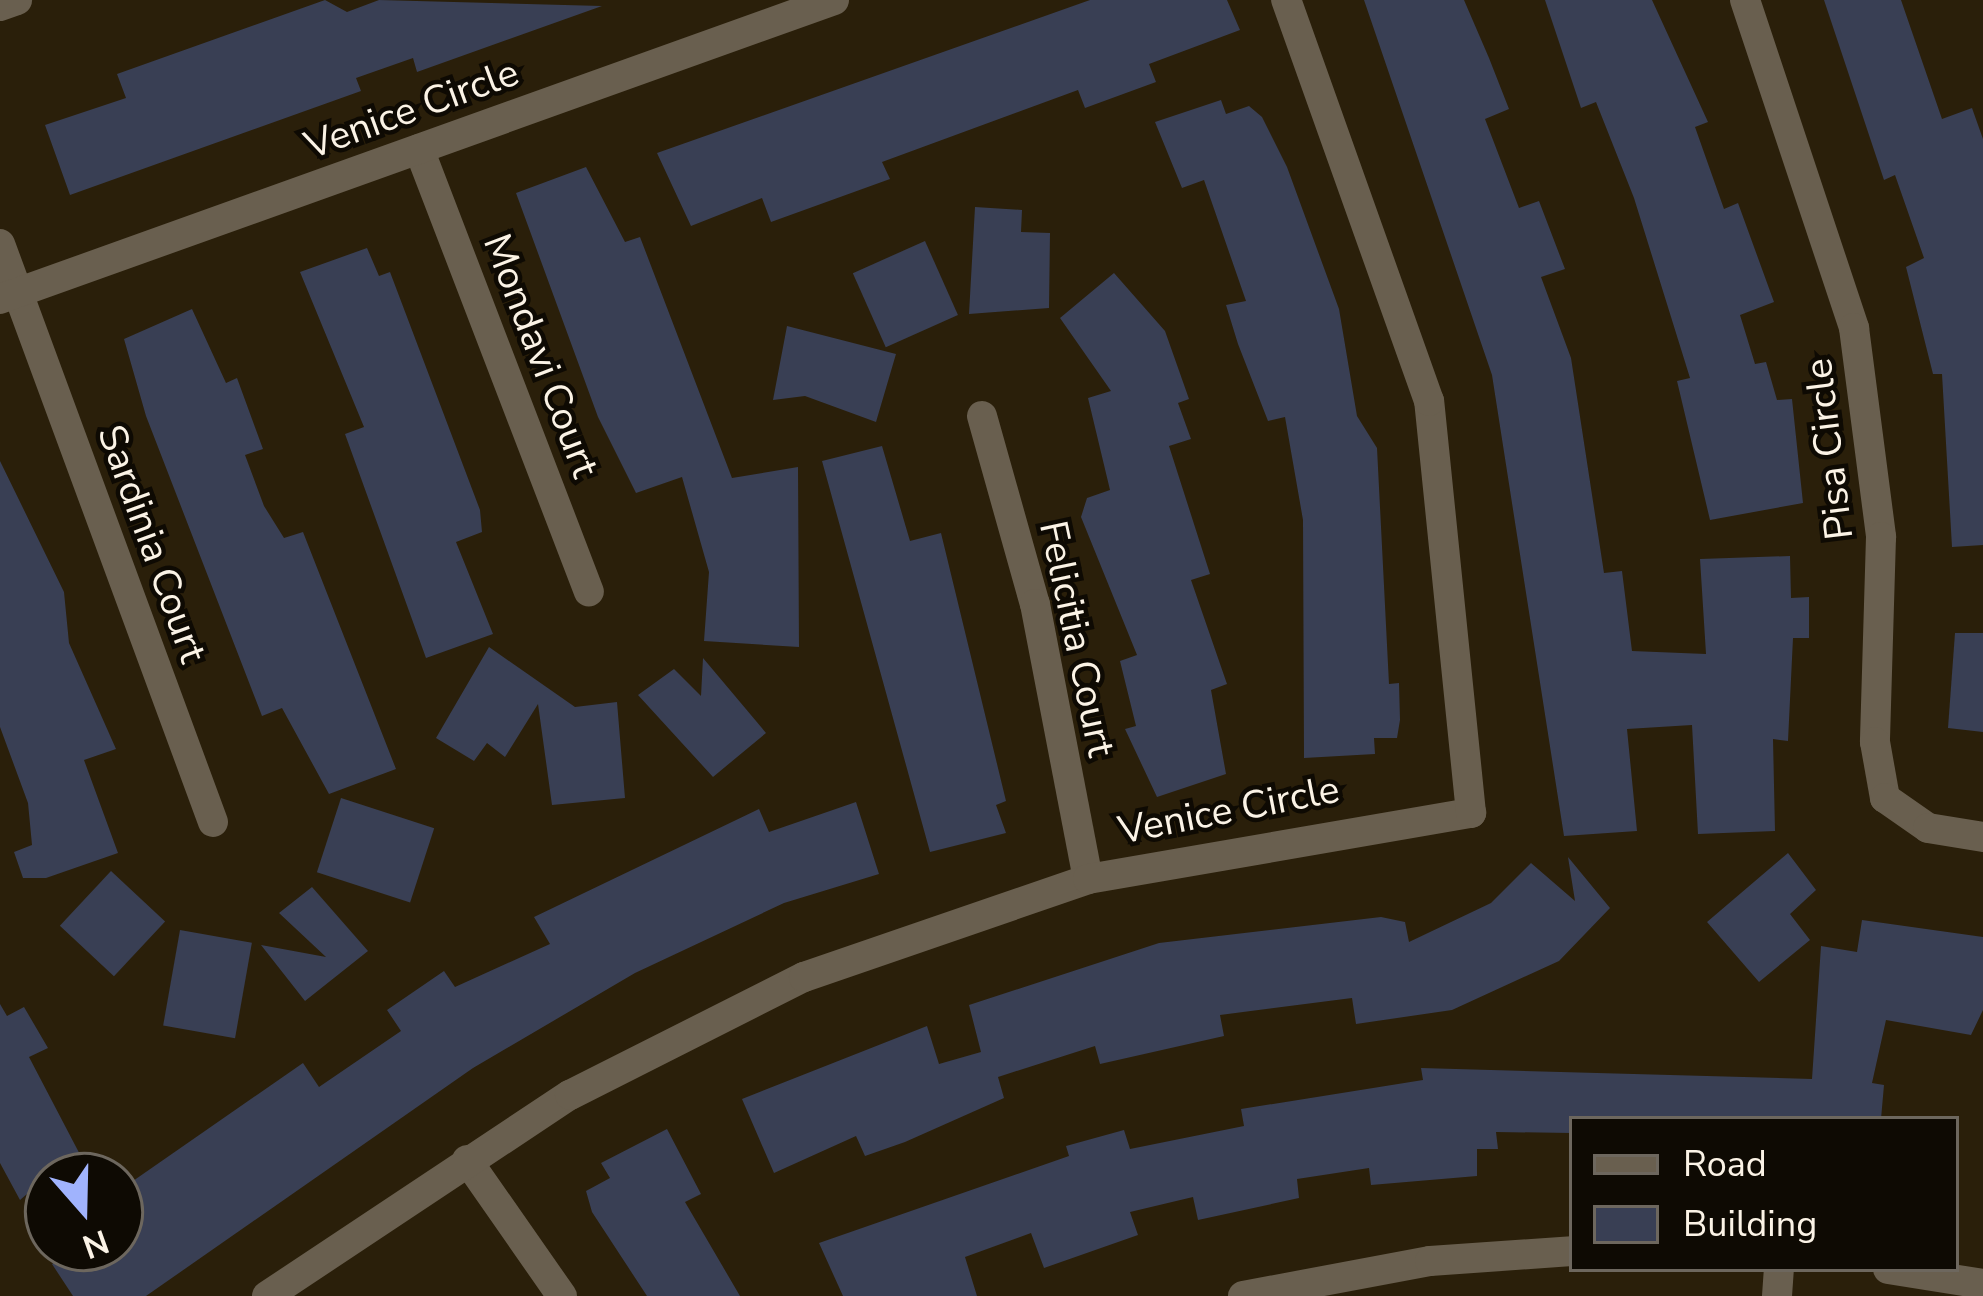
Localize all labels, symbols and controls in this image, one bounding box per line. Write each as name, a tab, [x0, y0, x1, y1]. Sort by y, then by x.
street label: Venice Circle	[299, 50, 525, 170]
street label: Mondavi Court	[472, 228, 608, 484]
street label: Pisa Circle	[1796, 356, 1864, 542]
street label: Sardinia Court	[86, 419, 216, 669]
street label: Felicitia Court	[1028, 517, 1124, 761]
street label: Venice Circle	[1115, 767, 1343, 855]
legend	[1569, 1116, 1959, 1272]
text: Road	[1683, 1140, 1767, 1189]
north arrow	[24, 1152, 144, 1272]
text: Building	[1683, 1200, 1817, 1249]
text: N	[76, 1218, 115, 1269]

